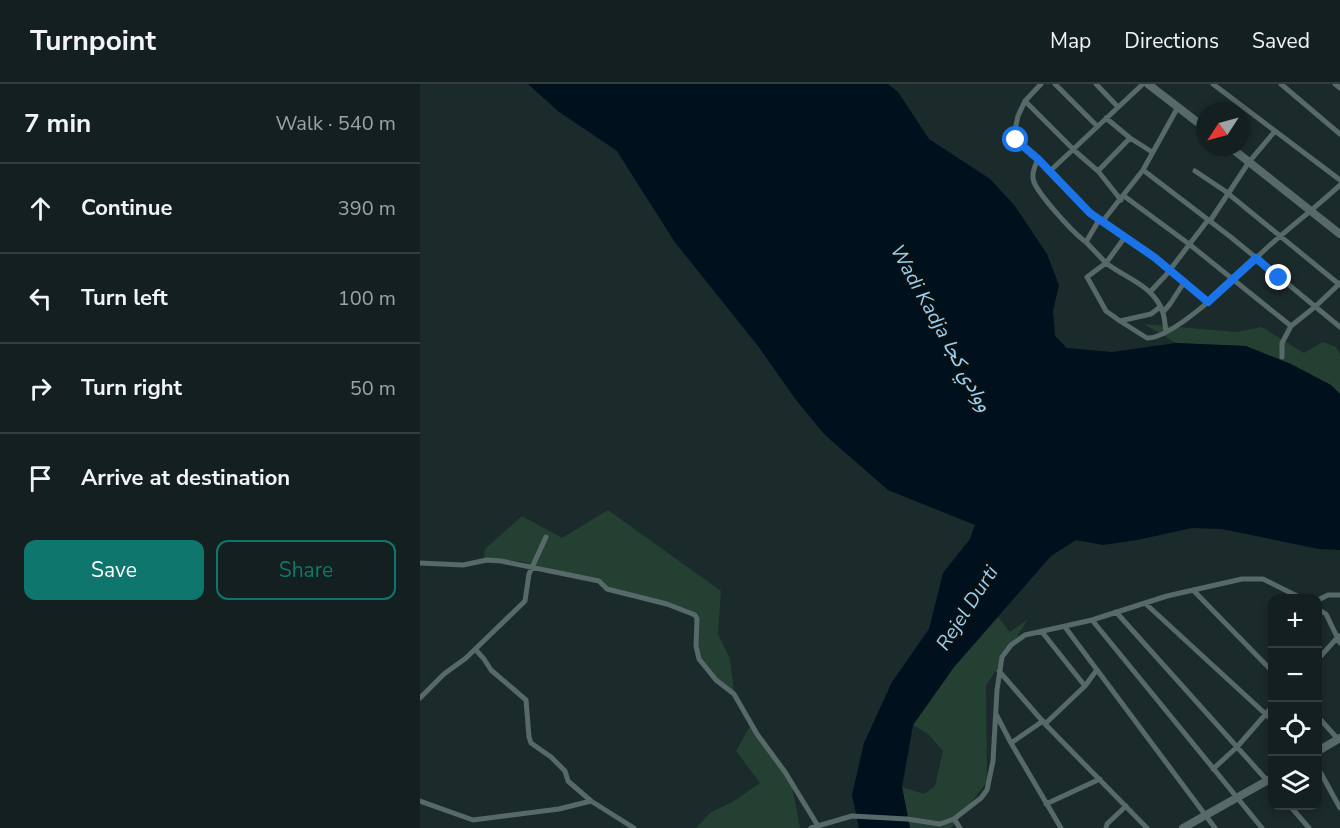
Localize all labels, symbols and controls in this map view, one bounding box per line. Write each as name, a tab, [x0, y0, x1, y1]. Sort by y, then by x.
text: Turnpoint	[30, 22, 156, 60]
text: Map	[1050, 27, 1091, 55]
text: Directions	[1124, 27, 1219, 55]
text: Saved	[1252, 27, 1310, 55]
north arrow	[1196, 102, 1250, 156]
text: 7 min	[24, 106, 91, 141]
text: Walk · 540 m	[276, 110, 396, 137]
route start	[1002, 126, 1028, 152]
icon: ahead	[24, 192, 57, 225]
text: Continue	[81, 193, 172, 223]
text: 390 m	[338, 195, 396, 222]
water label: Wadi Kadja ووادي كجا	[882, 240, 998, 417]
route end	[1265, 264, 1291, 290]
icon: left	[24, 282, 57, 315]
text: Turn left	[81, 283, 168, 313]
text: 100 m	[338, 285, 396, 312]
icon: right	[24, 372, 57, 405]
text: Turn right	[81, 373, 182, 403]
text: 50 m	[350, 375, 396, 402]
icon: arrive	[24, 462, 57, 495]
text: Arrive at destination	[81, 463, 290, 493]
button: Save	[24, 540, 204, 600]
button: Share	[216, 540, 396, 600]
water label: Rejel Durti	[930, 560, 1005, 655]
map controls	[1268, 594, 1322, 810]
button: +	[1268, 594, 1322, 648]
button: −	[1268, 648, 1322, 702]
button: locate	[1268, 702, 1322, 756]
button: layers	[1268, 756, 1322, 810]

